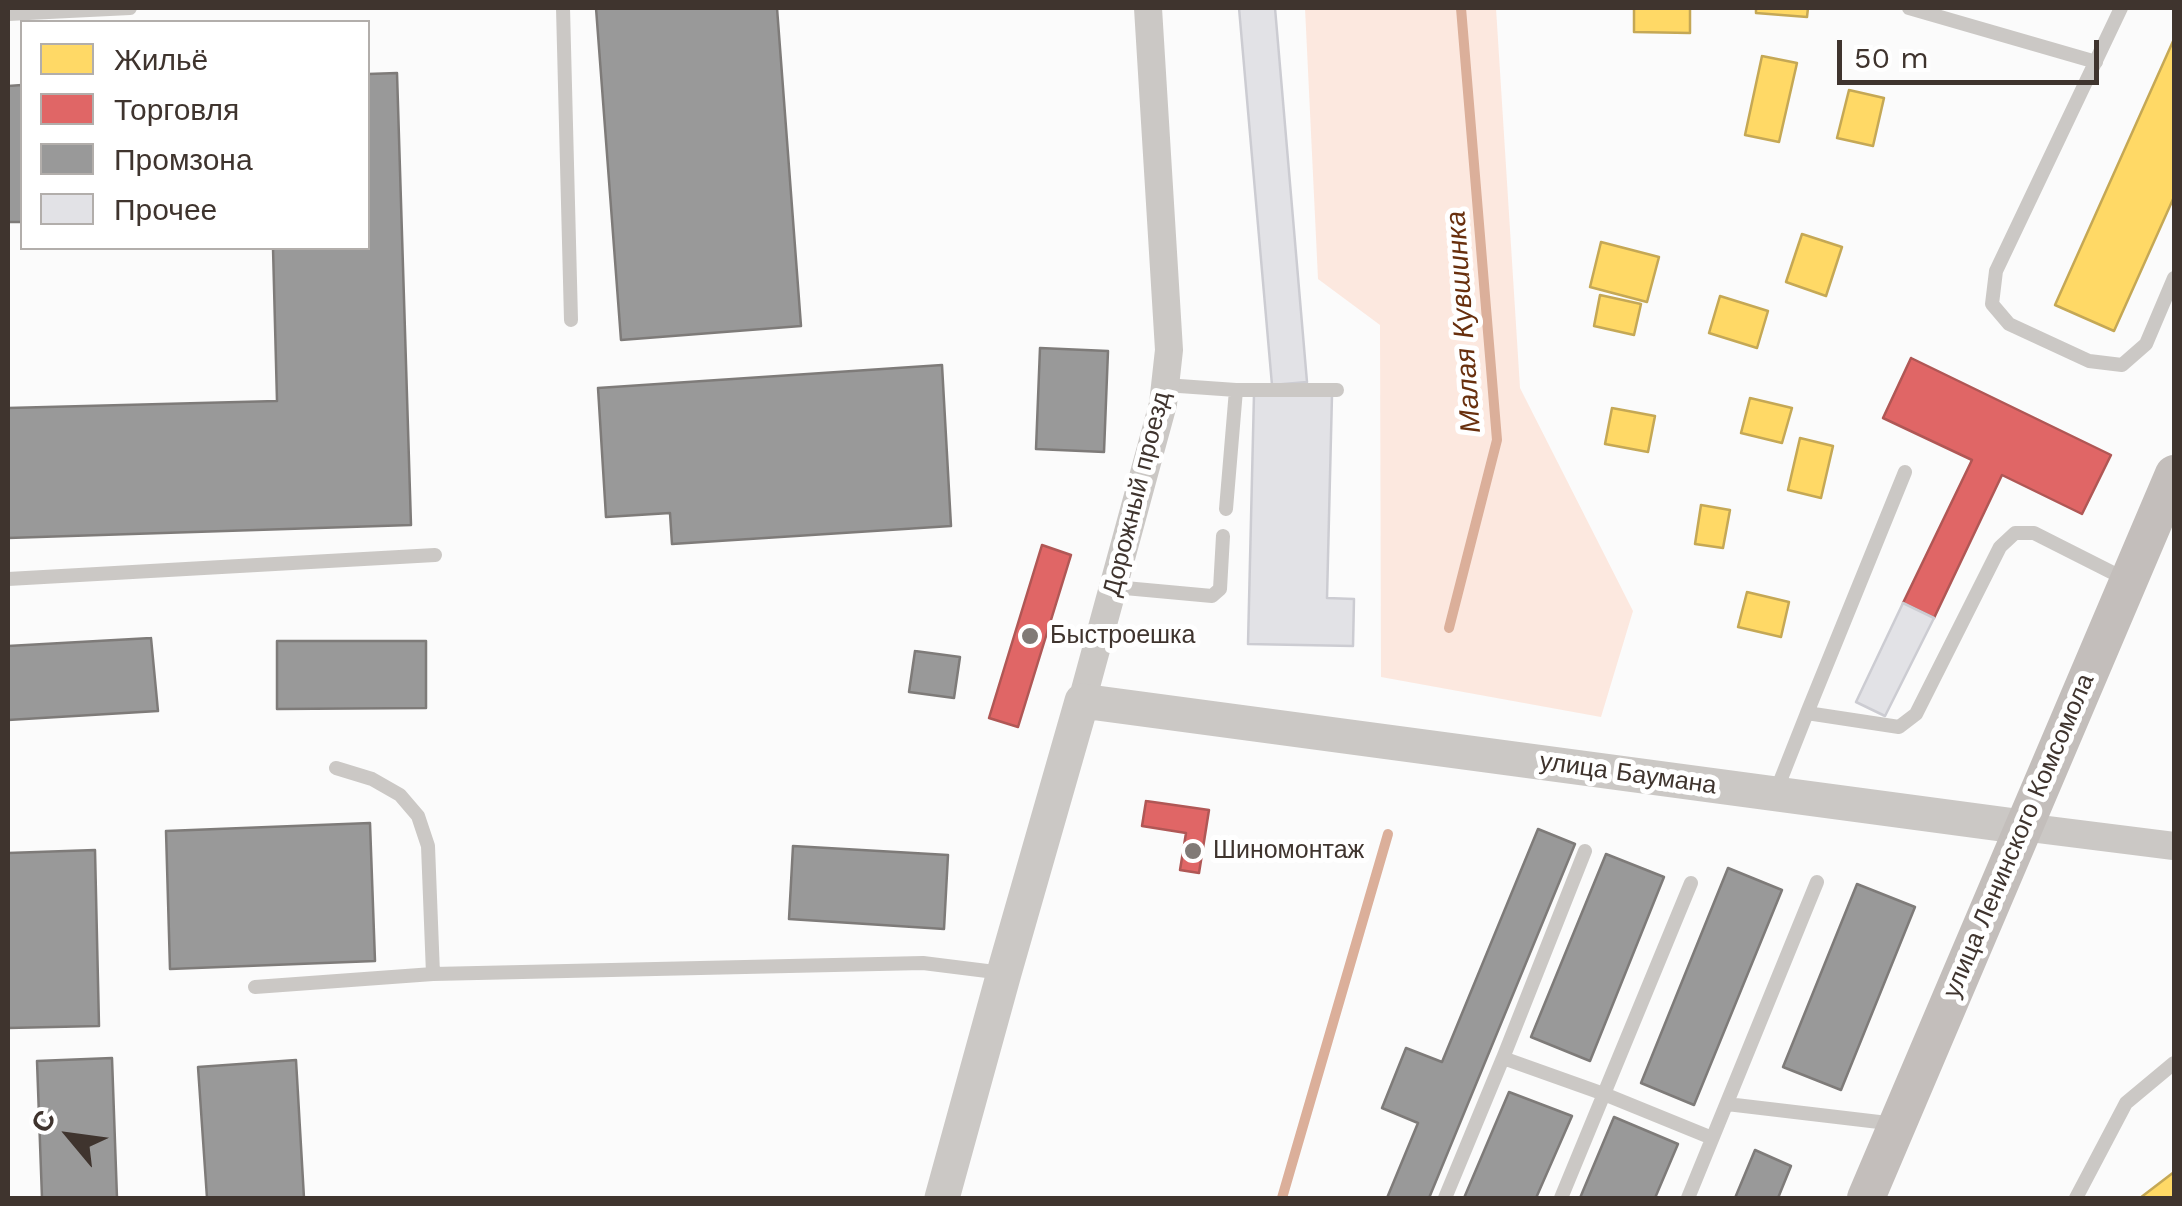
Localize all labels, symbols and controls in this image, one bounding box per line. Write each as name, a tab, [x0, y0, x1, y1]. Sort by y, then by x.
legend	[20, 20, 370, 250]
scale bar	[1842, 20, 2104, 82]
text: 50 m	[1854, 40, 1929, 75]
text: Жильё	[114, 42, 208, 77]
text: Торговля	[114, 92, 239, 127]
text: Промзона	[114, 142, 253, 177]
text: Прочее	[114, 192, 217, 227]
water label: Малая Кувшинка	[1439, 210, 1489, 434]
street label: Дорожный проезд	[1097, 389, 1177, 599]
place label: Быстроешка	[1050, 621, 1195, 651]
marker: Быстроешка	[1019, 625, 1041, 647]
street label: улица Ленинского Комсомола	[1937, 669, 2101, 1003]
street label: улица Баумана	[1538, 747, 1718, 801]
place label: Шиномонтаж	[1213, 836, 1364, 866]
marker: Шиномонтаж	[1182, 840, 1204, 862]
north arrow	[20, 1086, 120, 1186]
text: С	[24, 1104, 63, 1138]

